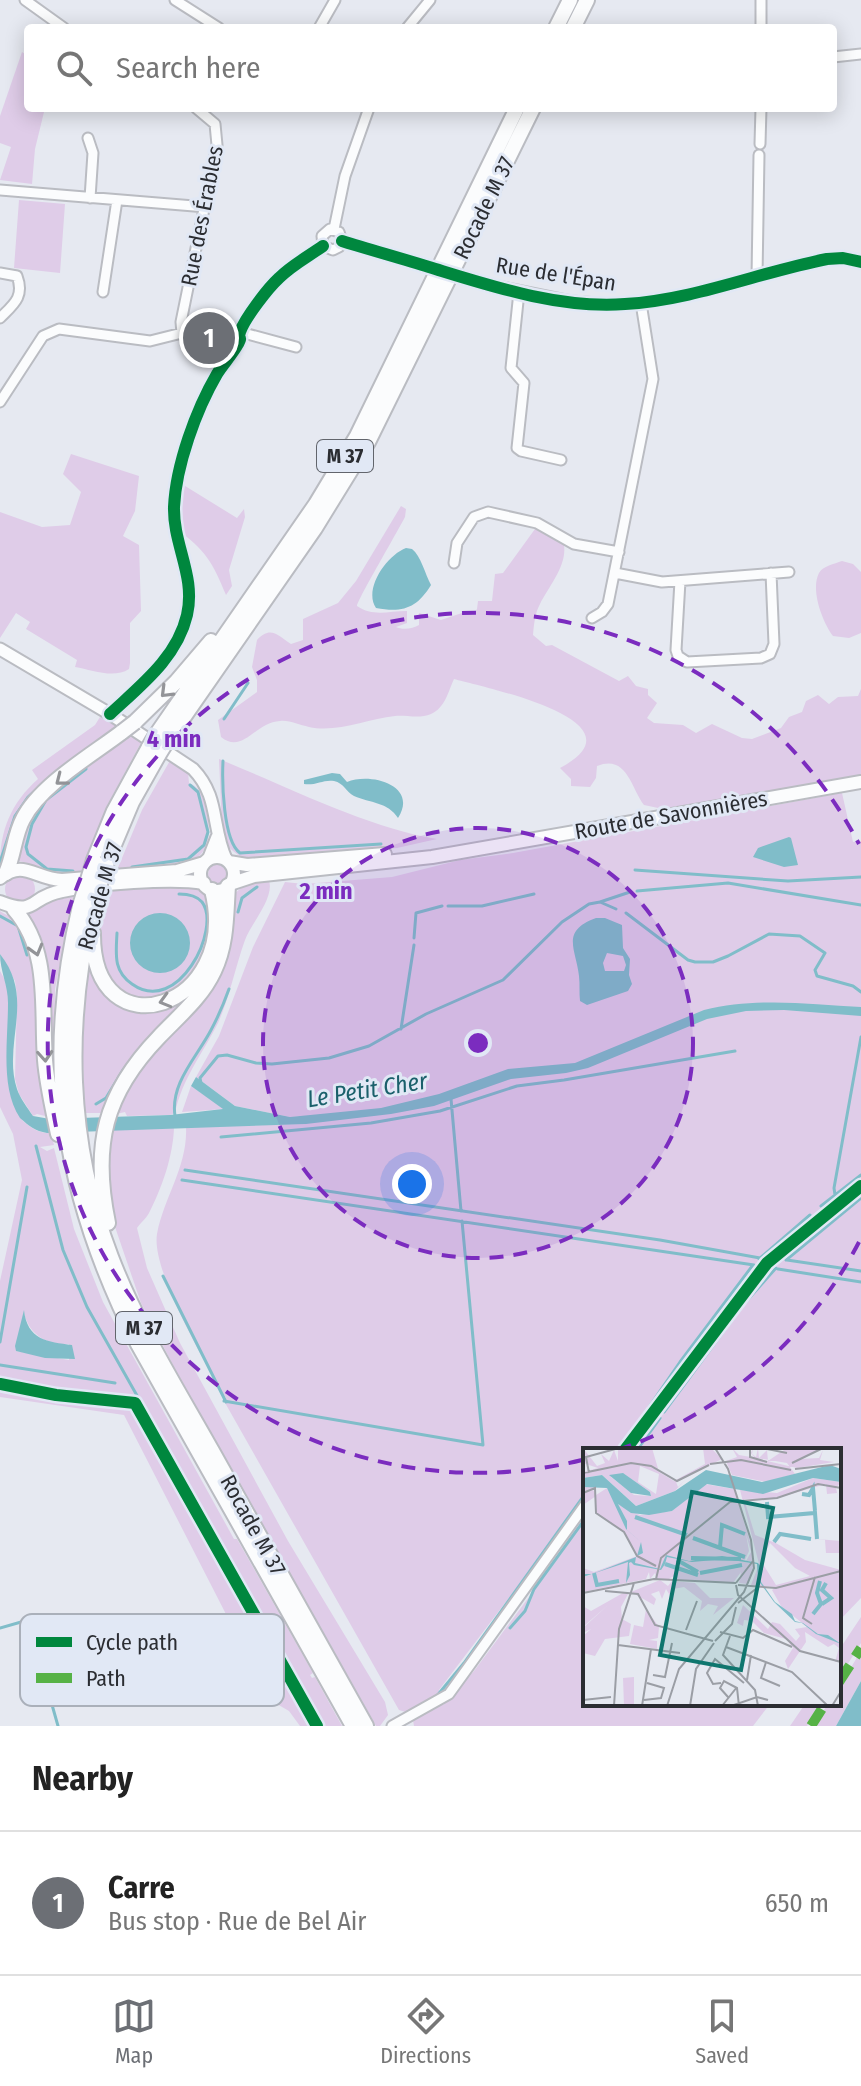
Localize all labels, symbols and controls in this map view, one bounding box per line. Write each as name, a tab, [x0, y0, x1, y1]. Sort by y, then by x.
search box	[24, 24, 837, 112]
icon: search	[52, 46, 96, 90]
text: Search here	[116, 50, 261, 86]
street label: Rue des Érables	[175, 144, 229, 288]
street label: Rocade M 37	[448, 152, 520, 264]
street label: Rue de l'Épan	[494, 251, 618, 297]
pin: 1	[183, 308, 235, 368]
road number: M 37	[317, 440, 373, 472]
one-way arrow	[161, 683, 175, 697]
text: 4 min	[147, 725, 201, 753]
one-way arrow	[55, 770, 70, 784]
street label: Route de Savonnières	[573, 785, 769, 845]
street label: Rocade M 37	[72, 839, 128, 953]
text: 2 min	[298, 877, 353, 905]
one-way arrow	[27, 943, 43, 956]
one-way arrow	[159, 992, 173, 1008]
centre of rings	[464, 1029, 492, 1057]
one-way arrow	[36, 1050, 53, 1063]
water label: Le Petit Cher	[305, 1067, 430, 1113]
your location	[392, 1164, 432, 1204]
road number: M 37	[116, 1312, 172, 1344]
inset map	[583, 1448, 841, 1706]
street label: Rocade M 37	[214, 1470, 292, 1580]
legend	[20, 1614, 284, 1706]
text: Cycle path	[86, 1629, 178, 1656]
text: Path	[86, 1665, 126, 1692]
text: Nearby	[32, 1758, 133, 1799]
text: Carre	[108, 1870, 175, 1906]
text: 1	[53, 1888, 64, 1919]
text: 650 m	[765, 1888, 829, 1919]
text: Bus stop · Rue de Bel Air	[108, 1906, 366, 1937]
tab: Map	[112, 1994, 156, 2069]
tab: Directions	[380, 1994, 471, 2069]
tab: Saved	[695, 1994, 749, 2069]

